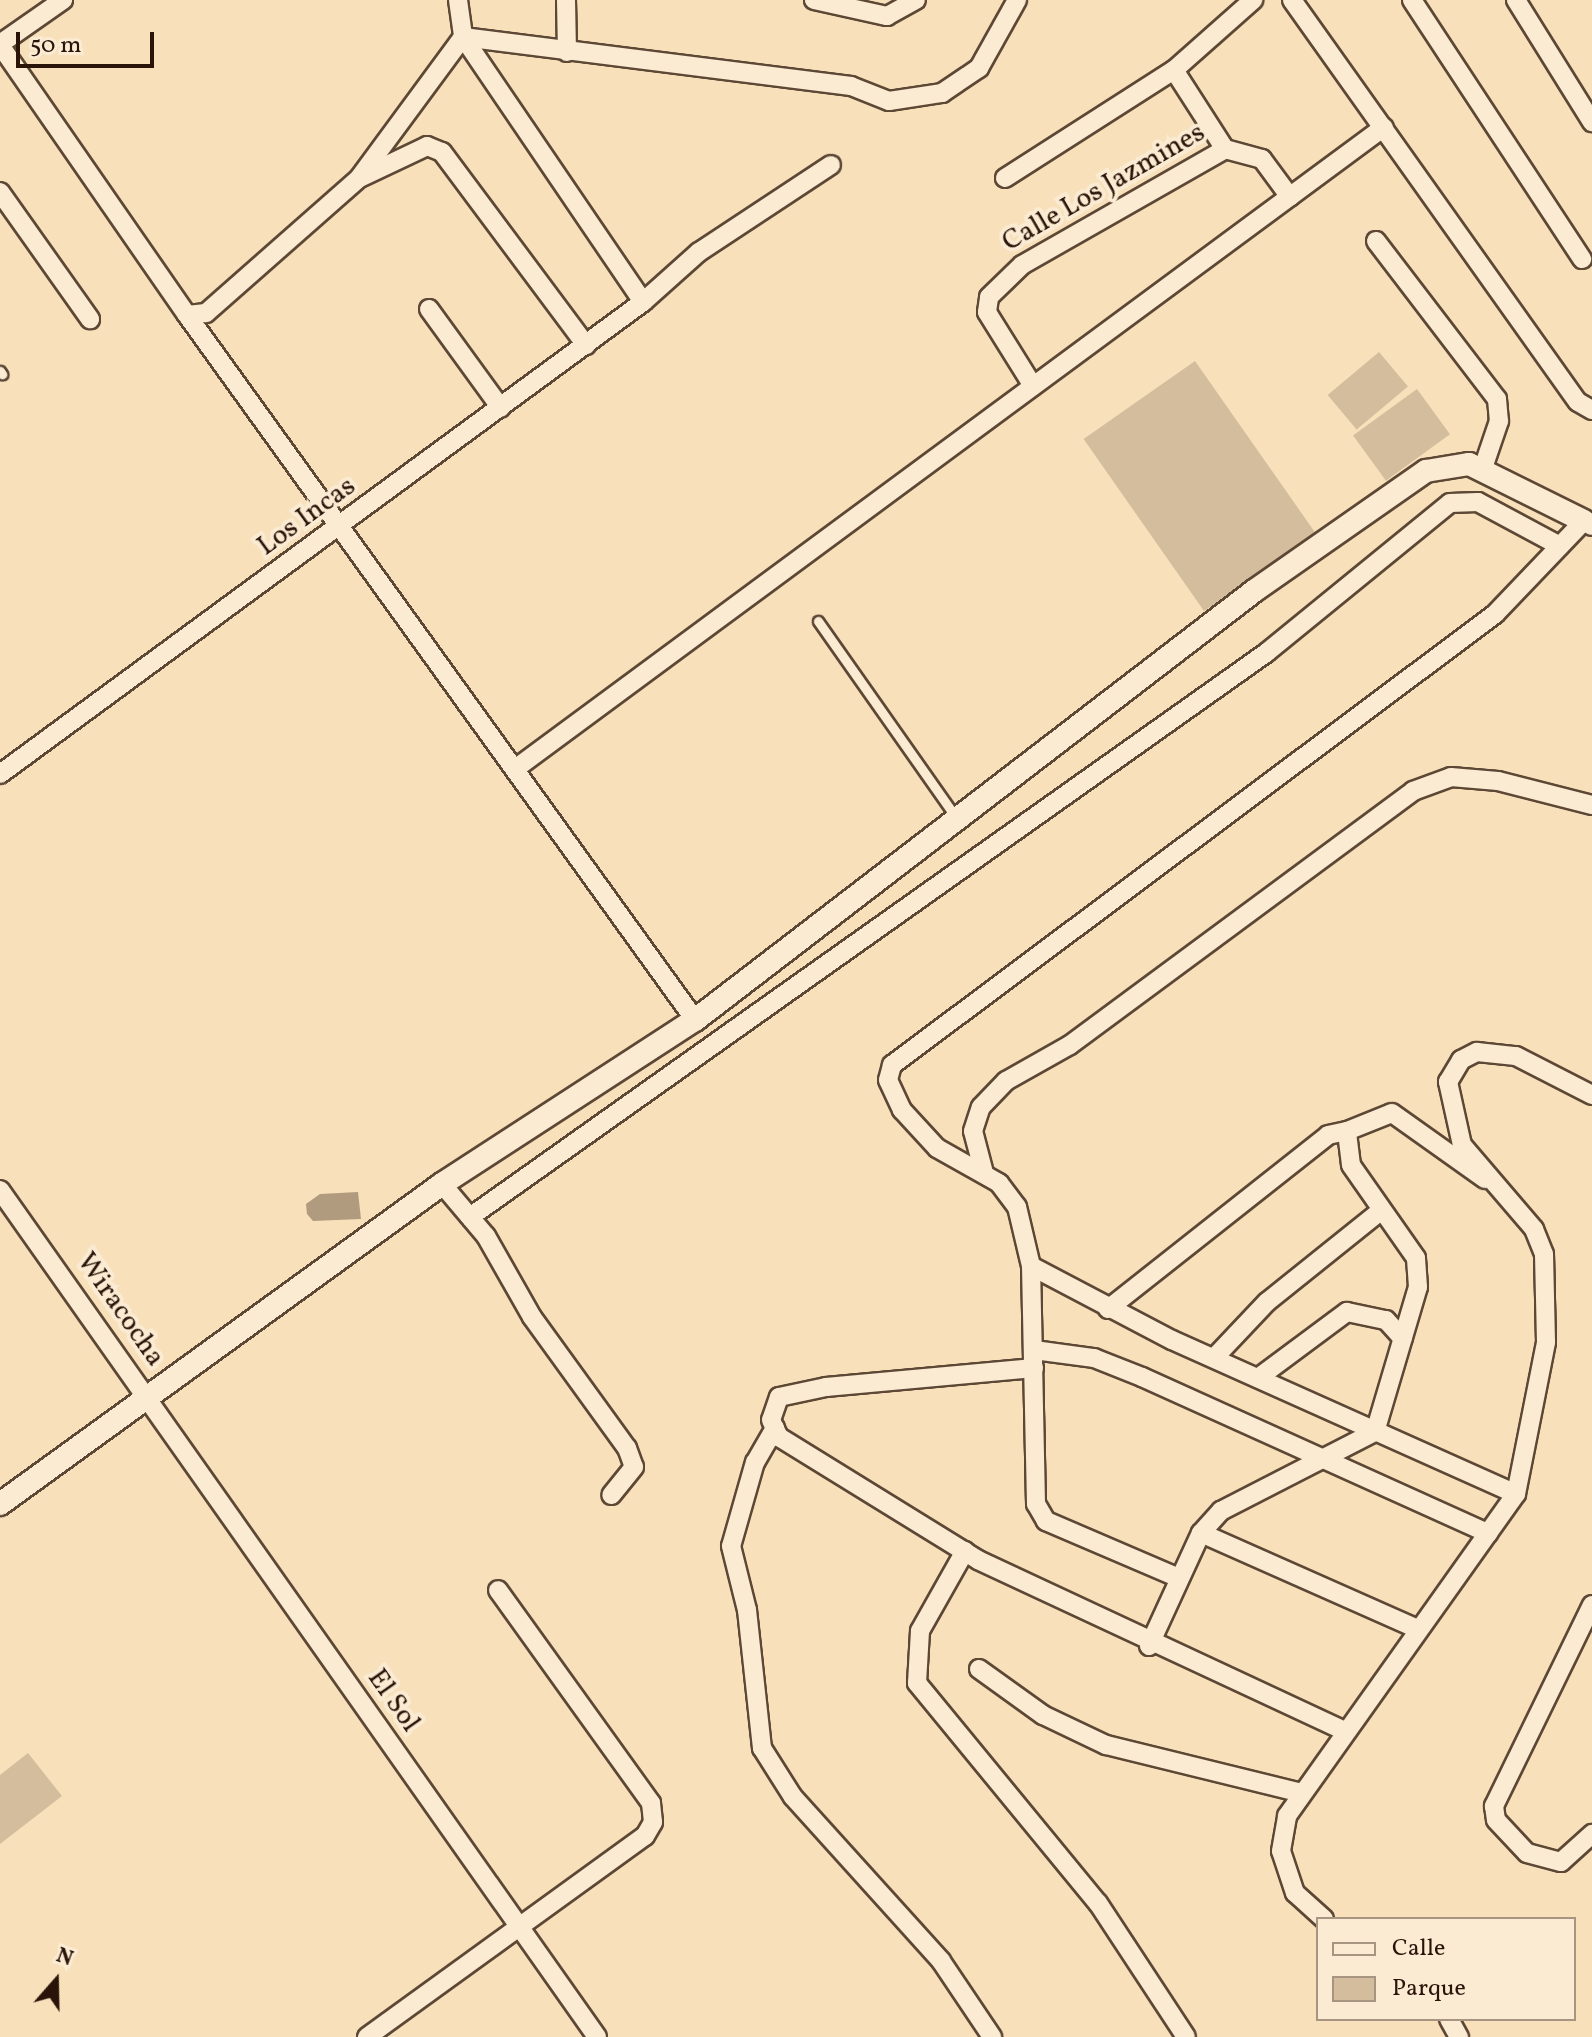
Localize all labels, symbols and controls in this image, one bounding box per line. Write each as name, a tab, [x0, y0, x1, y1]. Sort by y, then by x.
scale bar	[20, 16, 158, 66]
text: 50 m	[30, 29, 82, 63]
street label: Calle Los Jazmines	[997, 116, 1211, 260]
street label: Los Incas	[251, 470, 363, 564]
street label: Wiracocha	[69, 1247, 171, 1373]
street label: El Sol	[359, 1663, 427, 1739]
legend	[1316, 1917, 1576, 2021]
text: Calle	[1392, 1932, 1445, 1966]
north arrow	[16, 1941, 96, 2021]
text: N	[52, 1941, 77, 1975]
text: Parque	[1392, 1972, 1466, 2006]

